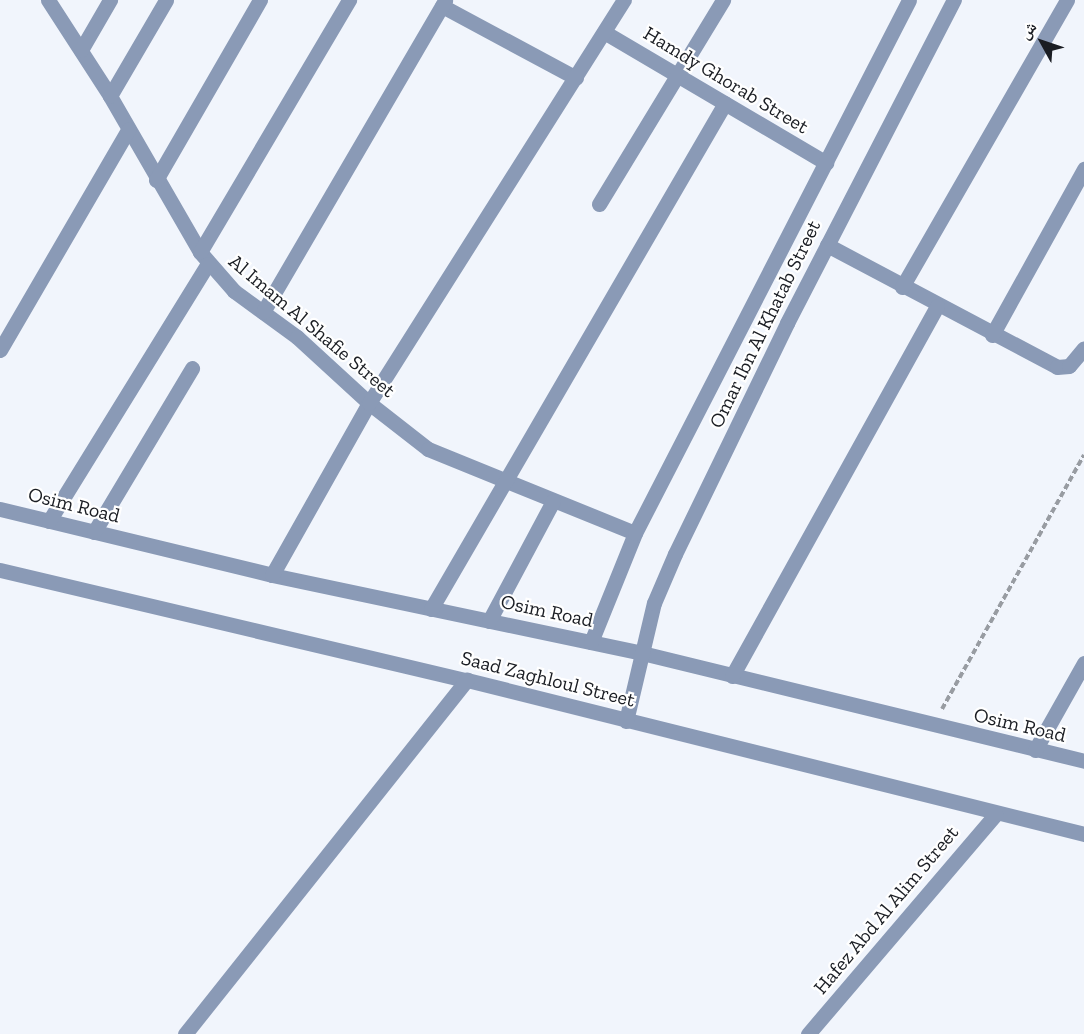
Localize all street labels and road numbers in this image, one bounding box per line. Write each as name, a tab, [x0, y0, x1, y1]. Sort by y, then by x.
street label: Hamdy Ghorab Street	[639, 21, 813, 139]
street label: Omar Ibn Al Khatab Street	[704, 216, 826, 432]
street label: Al Imam Al Shafie Street	[224, 249, 400, 403]
street label: Osim Road	[26, 482, 122, 528]
street label: Osim Road	[499, 590, 595, 632]
street label: Saad Zaghloul Street	[459, 646, 637, 712]
street label: Osim Road	[972, 703, 1068, 747]
street label: Hafez Abd Al Alim Street	[808, 820, 964, 1000]

